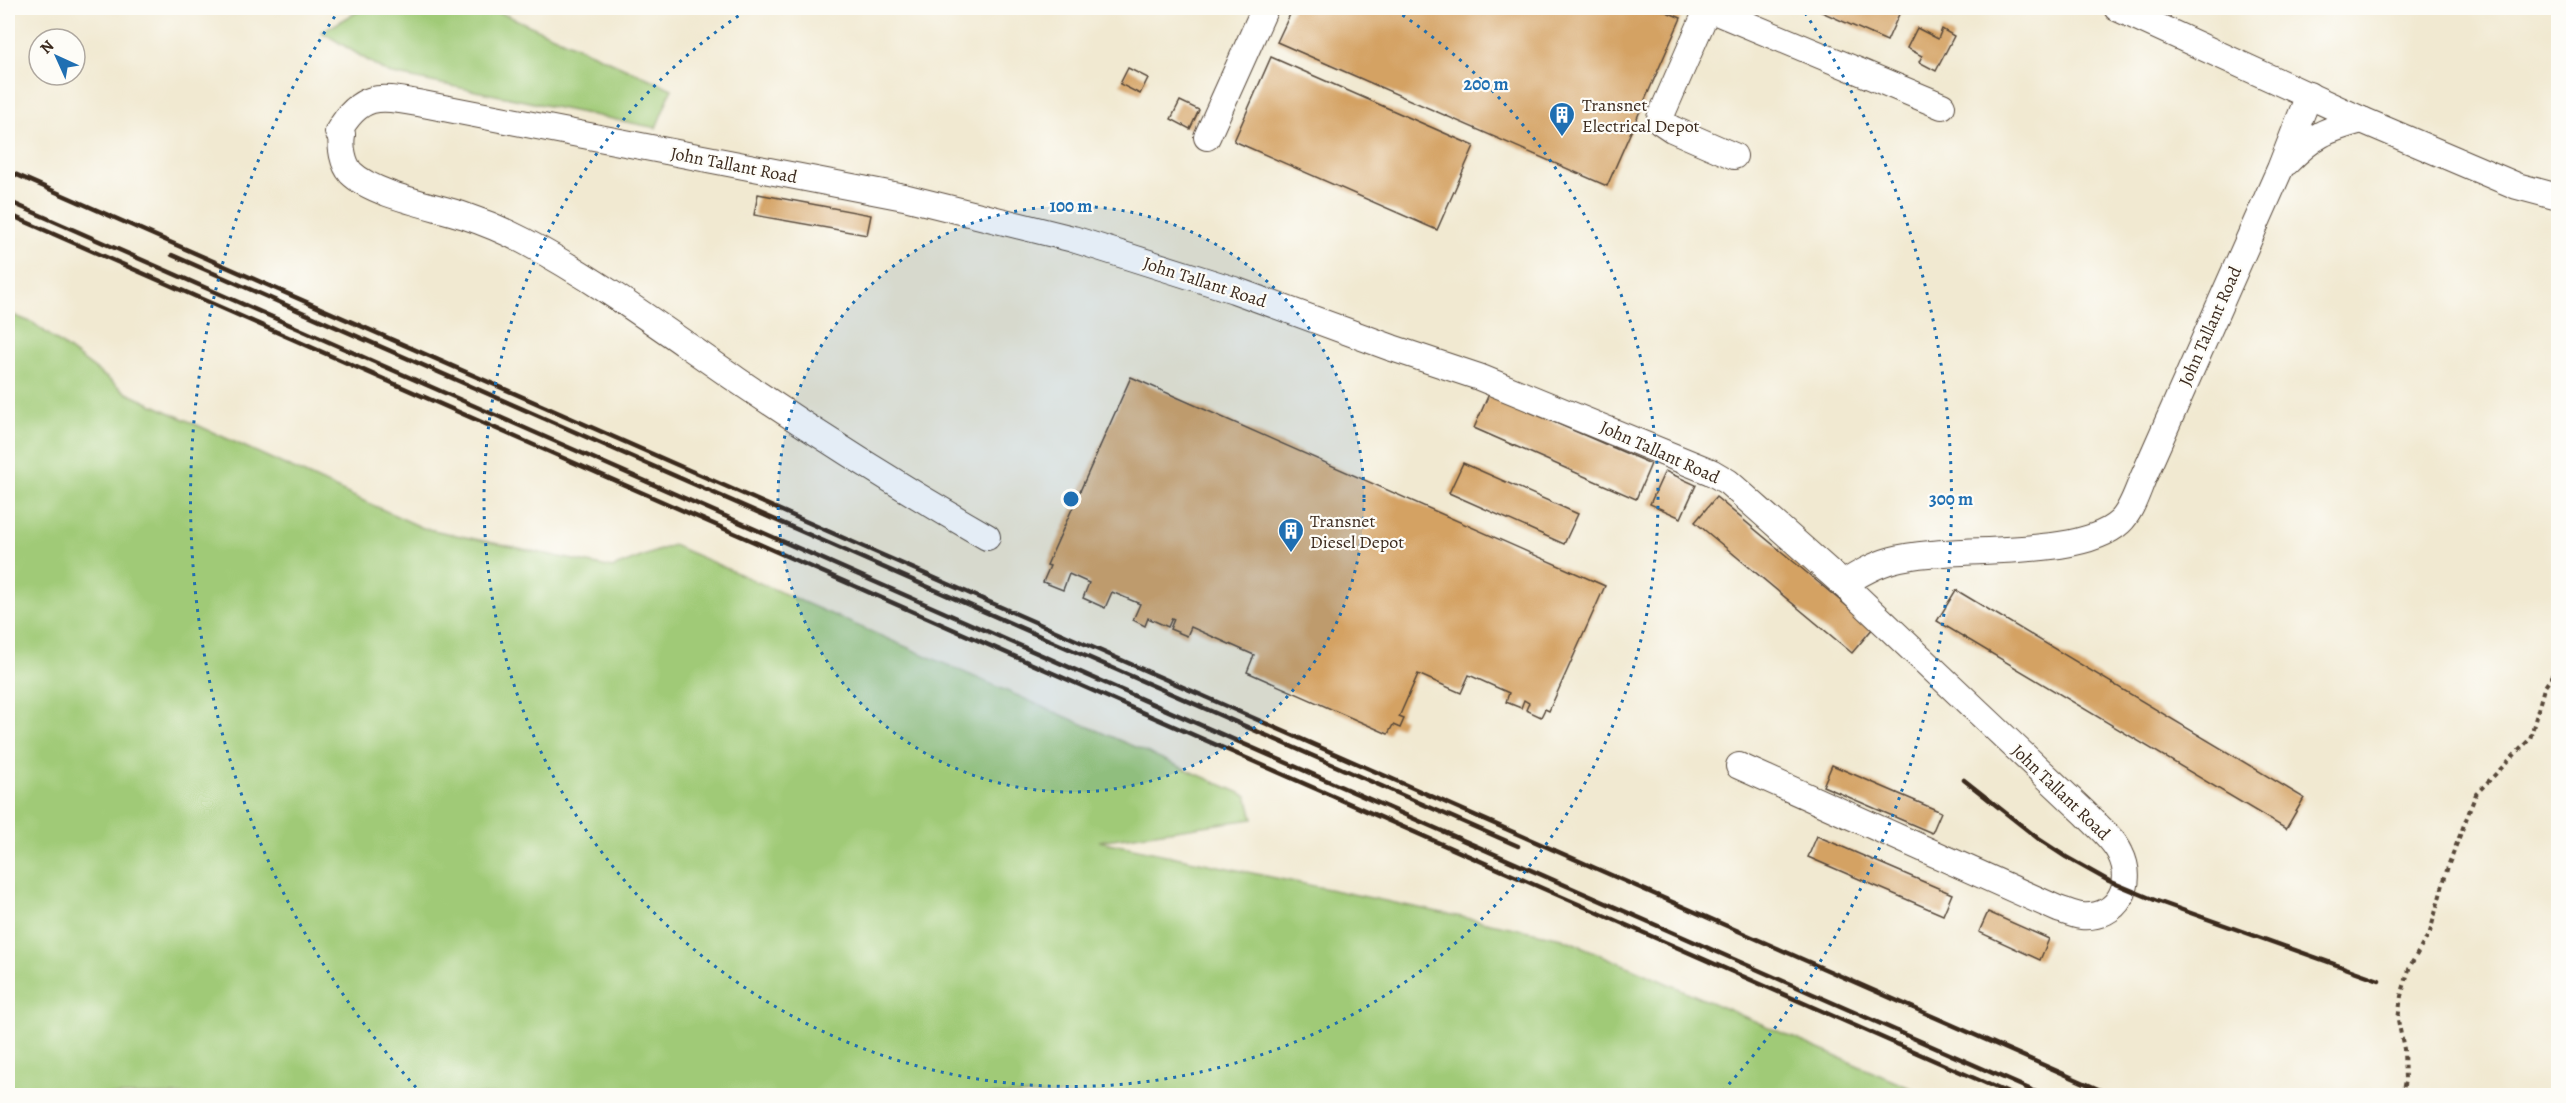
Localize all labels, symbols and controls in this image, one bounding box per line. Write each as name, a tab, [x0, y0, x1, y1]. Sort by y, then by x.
north arrow	[27, 27, 87, 87]
text: N	[35, 35, 59, 59]
text: 200 m	[1463, 72, 1509, 96]
place label: Transnet Electrical Depot	[1582, 93, 1700, 138]
building icon: Transnet Electrical Depot	[1547, 100, 1577, 138]
street label: John Tallant Road	[669, 141, 800, 189]
text: 100 m	[1050, 194, 1092, 218]
street label: John Tallant Road	[1140, 251, 1270, 313]
street label: John Tallant Road	[2173, 262, 2247, 390]
street label: John Tallant Road	[1596, 415, 1724, 489]
text: 300 m	[1929, 487, 1973, 511]
centre of rings	[1061, 489, 1081, 509]
place label: Transnet Diesel Depot	[1310, 509, 1404, 554]
building icon: Transnet Diesel Depot	[1276, 516, 1306, 554]
street label: John Tallant Road	[2006, 739, 2116, 845]

